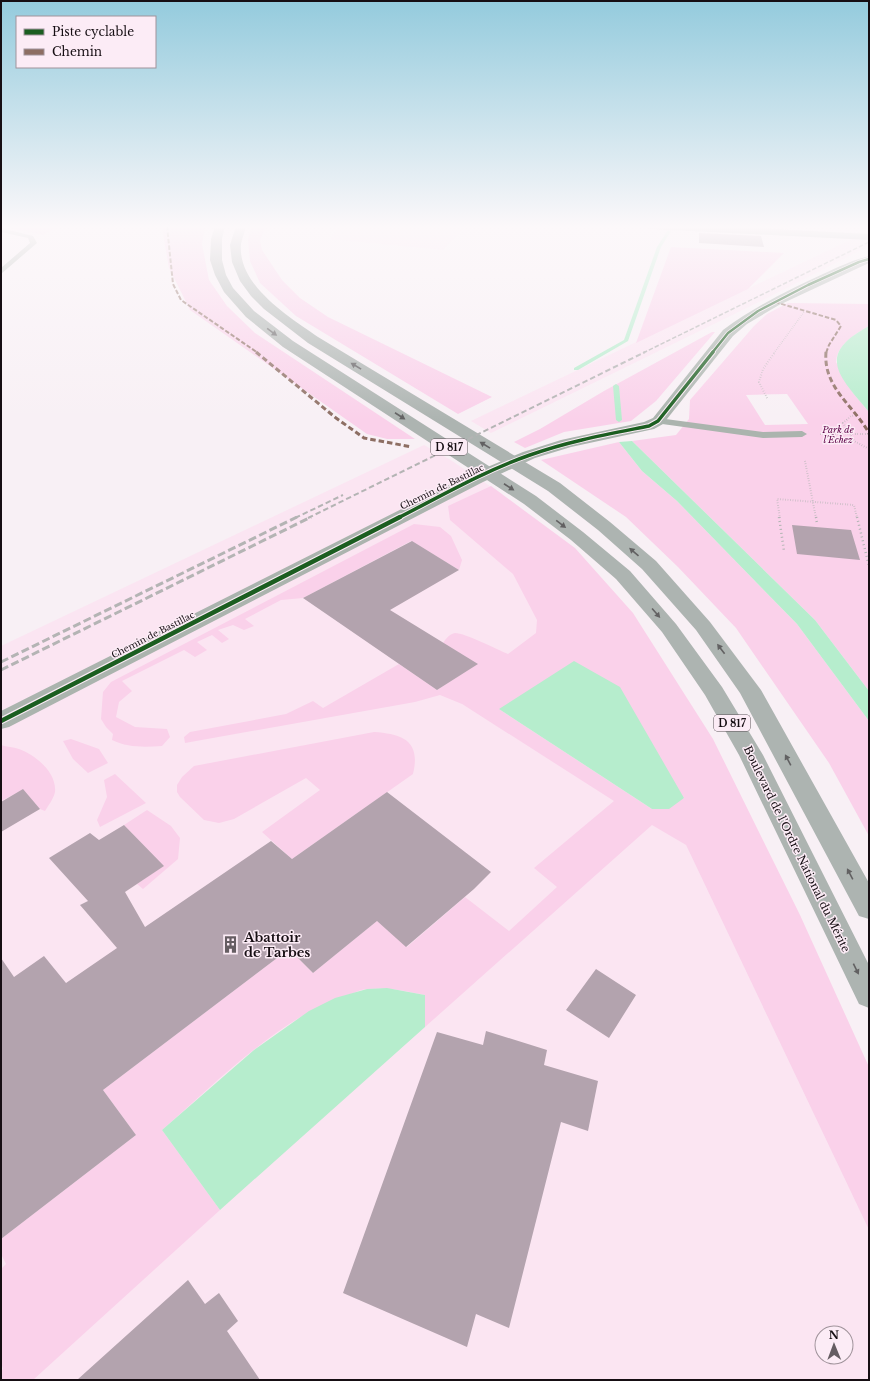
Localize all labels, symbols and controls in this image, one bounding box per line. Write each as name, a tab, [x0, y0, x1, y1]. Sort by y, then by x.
legend	[16, 16, 156, 68]
text: Piste cyclable	[52, 24, 134, 39]
text: Chemin	[52, 44, 102, 59]
one-way arrow	[267, 328, 277, 336]
one-way arrow	[350, 362, 362, 369]
one-way arrow	[395, 412, 406, 420]
park label: Park de l'Échez	[821, 424, 854, 445]
road number: D 817	[431, 439, 467, 455]
one-way arrow	[479, 441, 491, 448]
street label: Chemin de Bastillac	[398, 461, 486, 512]
one-way arrow	[504, 483, 514, 491]
one-way arrow	[556, 520, 567, 528]
one-way arrow	[629, 548, 640, 557]
one-way arrow	[651, 607, 660, 618]
street label: Chemin de Bastillac	[109, 609, 196, 660]
one-way arrow	[716, 644, 725, 655]
road number: D 817	[714, 715, 750, 731]
street label: Boulevard de l'Ordre National du Mérite	[741, 743, 853, 955]
one-way arrow	[785, 754, 792, 766]
one-way arrow	[847, 868, 854, 880]
place label: Abattoir de Tarbes	[243, 929, 310, 961]
building icon: Abattoir de Tarbes	[221, 934, 241, 954]
one-way arrow	[853, 963, 859, 974]
north arrow	[814, 1325, 854, 1365]
text: N	[829, 1328, 840, 1342]

